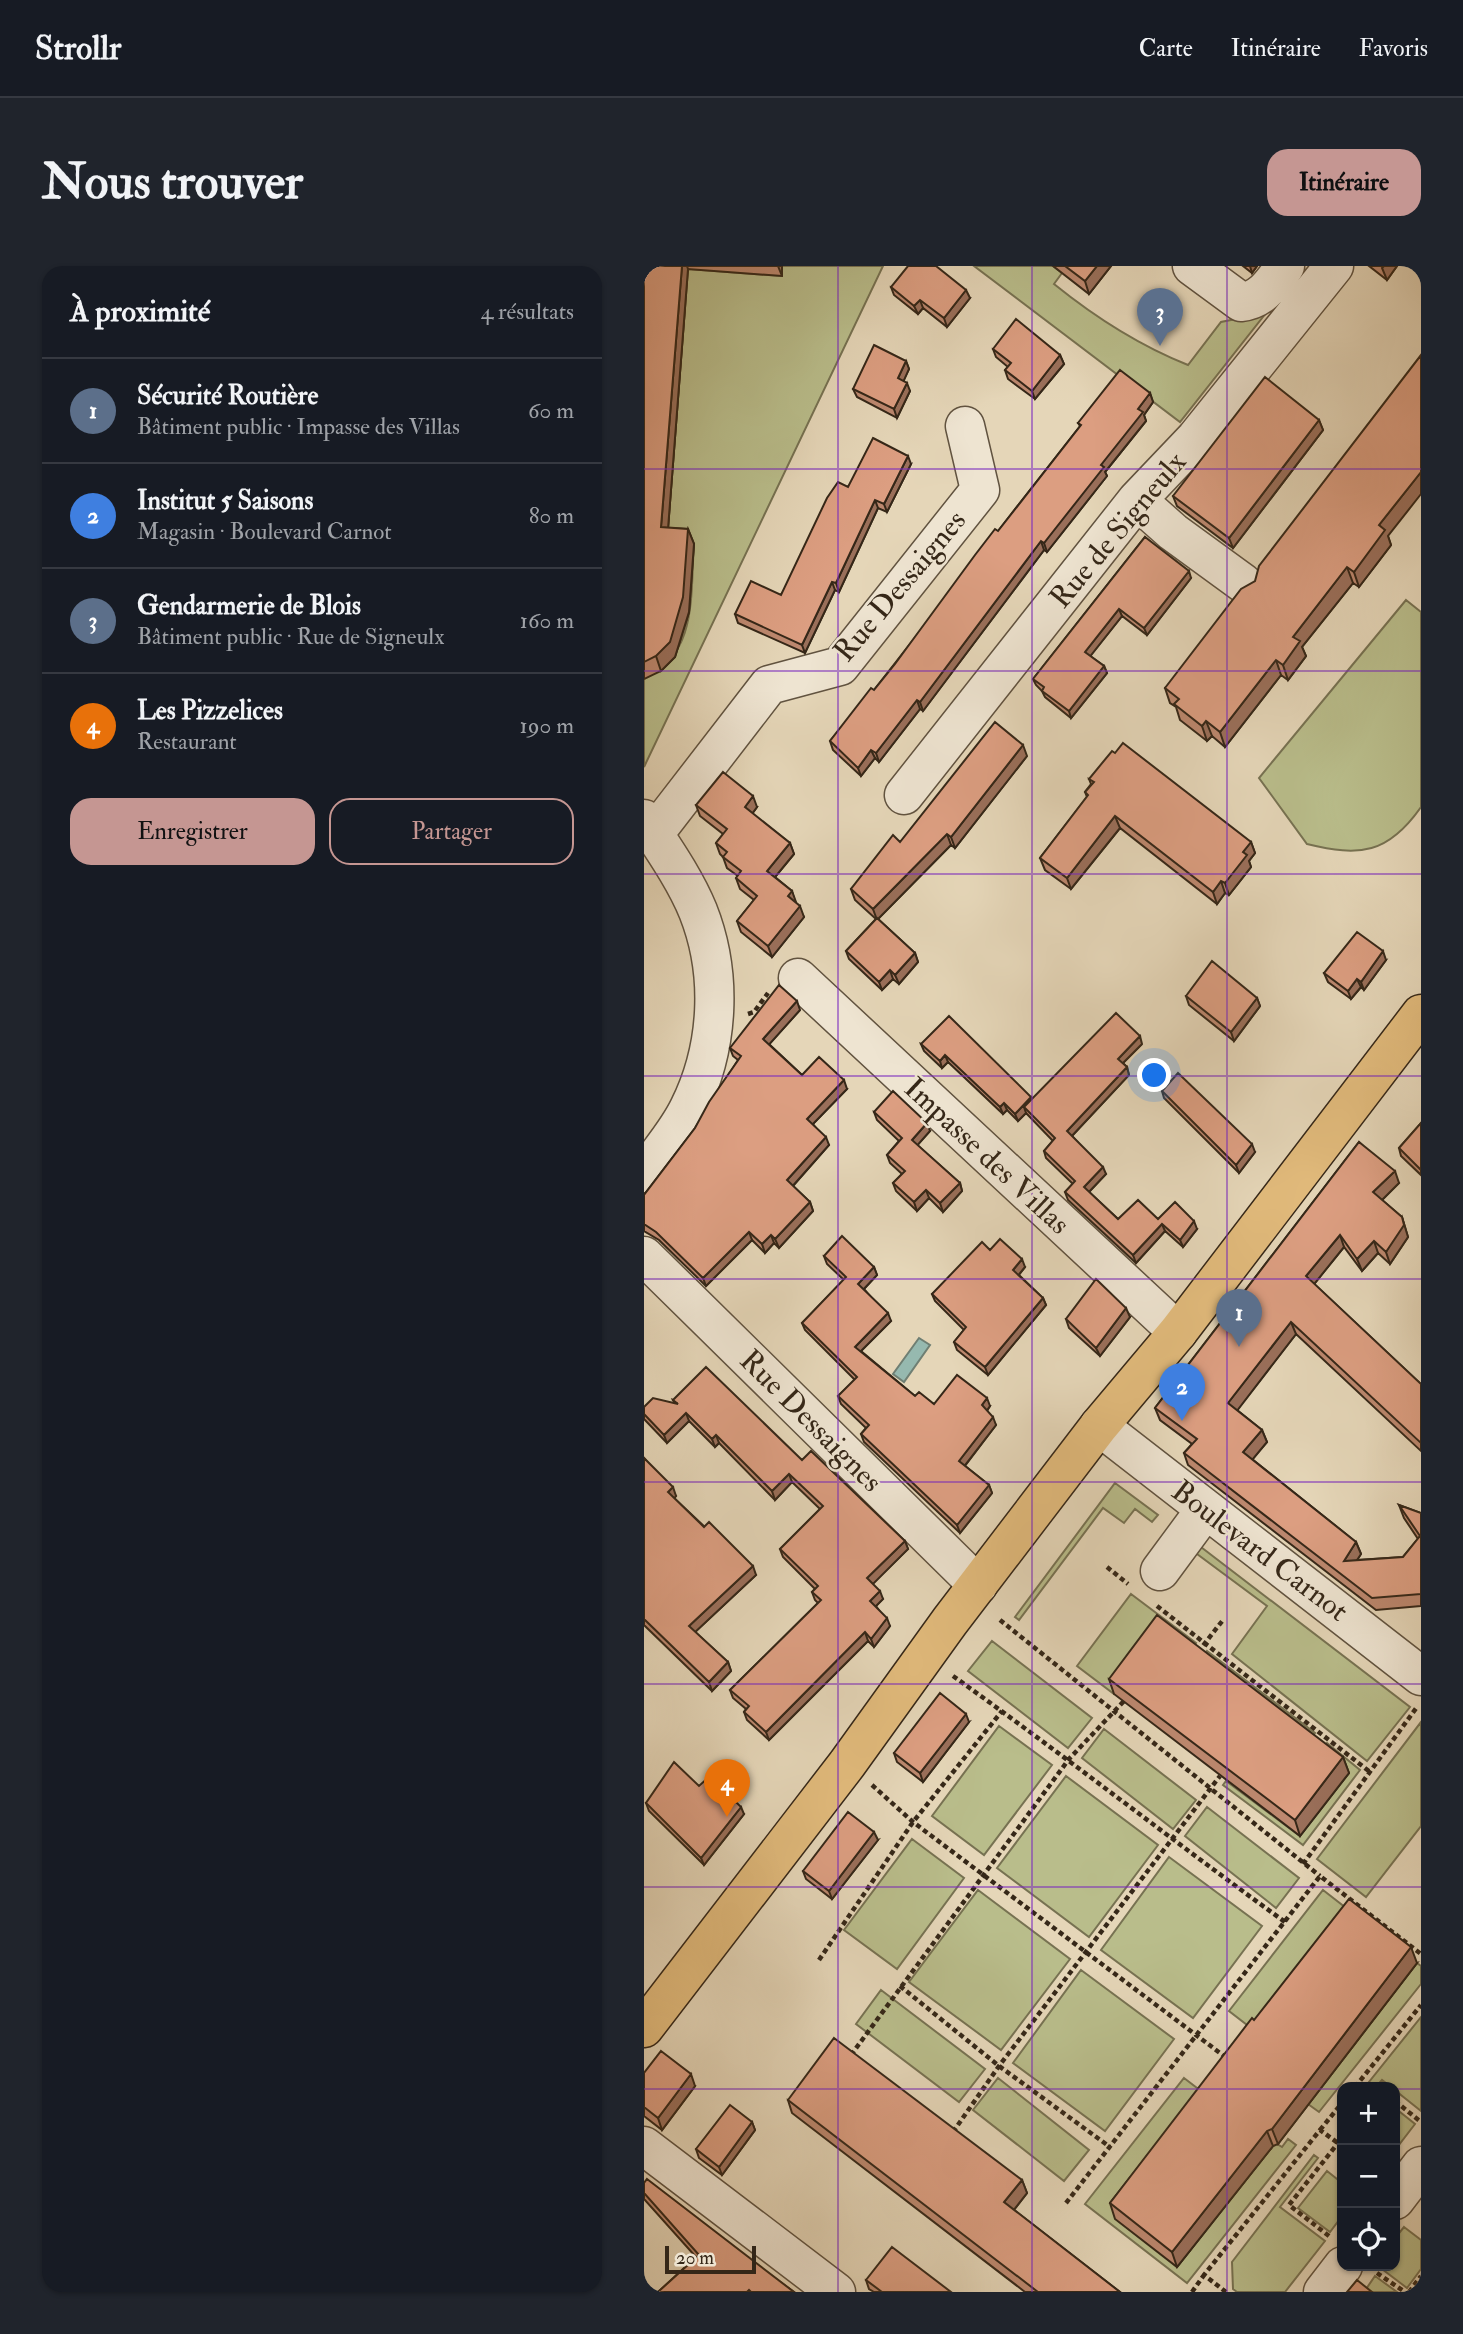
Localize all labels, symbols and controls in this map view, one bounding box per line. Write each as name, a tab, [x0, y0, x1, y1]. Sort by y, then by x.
text: Strollr	[35, 28, 121, 69]
text: Carte	[1139, 33, 1193, 64]
text: Itinéraire	[1231, 33, 1321, 64]
text: Favoris	[1359, 33, 1428, 64]
button: Itinéraire	[1267, 149, 1421, 216]
text: Nous trouver	[42, 152, 303, 213]
pin: 3	[1137, 288, 1183, 346]
text: À proximité	[70, 293, 210, 330]
text: 4 résultats	[481, 297, 574, 326]
text: Sécurité Routière	[137, 380, 318, 412]
text: 1	[89, 396, 97, 425]
text: 60 m	[528, 396, 574, 425]
text: Bâtiment public · Impasse des Villas	[137, 412, 460, 441]
street label: Rue de Signeulx	[1042, 444, 1194, 616]
text: Institut 5 Saisons	[137, 485, 313, 517]
text: 2	[87, 501, 99, 530]
text: 80 m	[529, 501, 574, 530]
street label: Rue Dessaignes	[826, 503, 974, 669]
text: Magasin · Boulevard Carnot	[137, 517, 392, 546]
text: Gendarmerie de Blois	[137, 590, 361, 622]
text: 3	[89, 606, 97, 635]
text: 160 m	[520, 606, 574, 635]
text: Bâtiment public · Rue de Signeulx	[137, 622, 444, 651]
text: Les Pizzelices	[137, 695, 283, 727]
text: 4	[87, 711, 99, 740]
text: 190 m	[520, 711, 574, 740]
text: Restaurant	[137, 727, 237, 756]
button: Enregistrer	[70, 798, 315, 865]
button: Partager	[329, 798, 574, 865]
your location	[1137, 1058, 1171, 1092]
street label: Impasse des Villas	[896, 1070, 1078, 1242]
pin: 1	[1216, 1289, 1262, 1347]
street label: Rue Dessaignes	[732, 1342, 890, 1500]
pin: 2	[1159, 1363, 1205, 1421]
street label: Boulevard Carnot	[1164, 1472, 1356, 1630]
pin: 4	[704, 1759, 750, 1817]
map controls	[1337, 2082, 1400, 2271]
button: +	[1337, 2082, 1400, 2145]
button: −	[1337, 2145, 1400, 2208]
button: locate	[1337, 2208, 1400, 2271]
scale bar	[665, 2243, 756, 2275]
text: 20 m	[676, 2246, 714, 2270]

